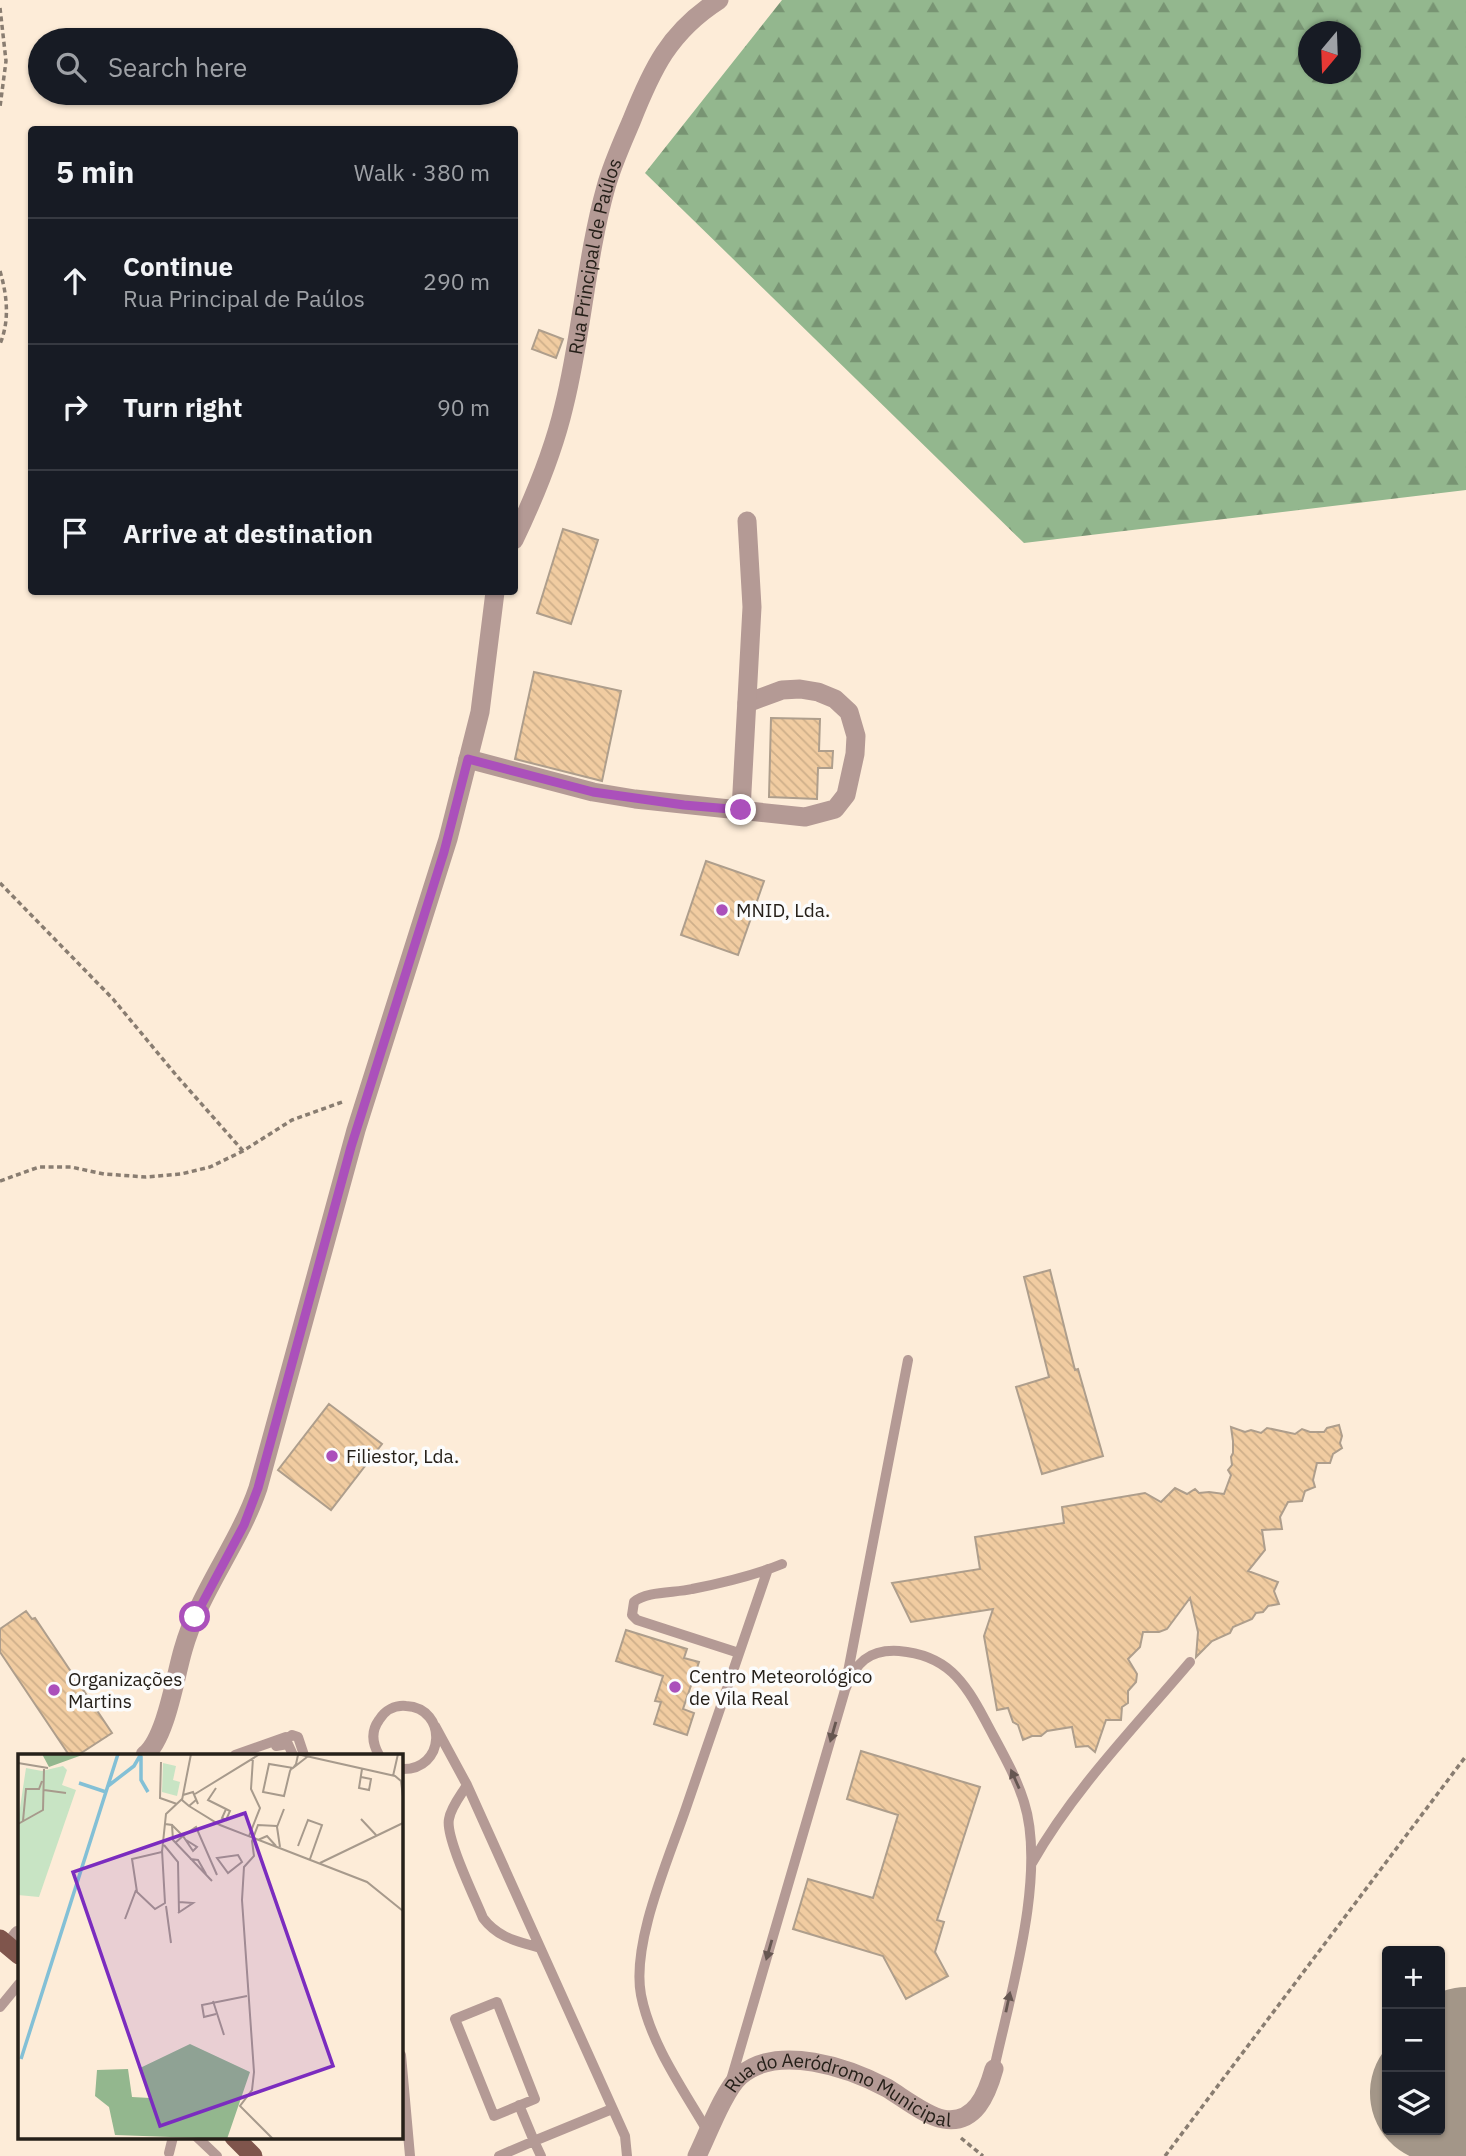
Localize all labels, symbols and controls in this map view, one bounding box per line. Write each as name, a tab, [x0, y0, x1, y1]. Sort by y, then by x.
north arrow	[1298, 21, 1361, 84]
search box	[28, 28, 518, 105]
icon: search	[52, 48, 90, 86]
text: Search here	[108, 50, 247, 84]
text: 5 min	[56, 152, 134, 191]
street label: Rua Principal de Paúlos	[563, 155, 627, 356]
text: Walk · 380 m	[354, 157, 490, 187]
text: Continue	[123, 249, 233, 283]
icon: ahead	[56, 262, 94, 300]
text: 290 m	[423, 266, 490, 296]
text: Rua Principal de Paúlos	[123, 283, 365, 313]
icon: right	[56, 388, 94, 426]
text: Turn right	[123, 390, 242, 424]
text: 90 m	[437, 392, 490, 422]
icon: arrive	[56, 514, 94, 552]
text: Arrive at destination	[123, 516, 373, 550]
route end	[725, 794, 756, 825]
place label: MNID, Lda.	[736, 898, 830, 922]
marker: MNID, Lda.	[714, 902, 730, 918]
place label: Filiestor, Lda.	[346, 1444, 459, 1468]
marker: Filiestor, Lda.	[324, 1448, 340, 1464]
route start	[179, 1601, 210, 1632]
place label: Centro Meteorológico de Vila Real	[689, 1664, 872, 1710]
place label: Organizações Martins	[68, 1667, 182, 1713]
marker: Centro Meteorológico de Vila Real	[667, 1679, 683, 1695]
marker: Organizações Martins	[46, 1682, 62, 1698]
one-way arrow	[828, 1721, 838, 1742]
inset map	[18, 1754, 402, 2138]
one-way arrow	[1009, 1769, 1020, 1790]
one-way arrow	[764, 1940, 774, 1961]
map controls	[1382, 1946, 1445, 2135]
button: +	[1382, 1946, 1445, 2009]
one-way arrow	[1003, 1991, 1014, 2013]
button: −	[1382, 2009, 1445, 2072]
street label: Rua do Aeródromo Municipal	[719, 2048, 952, 2132]
button: layers	[1382, 2072, 1445, 2135]

